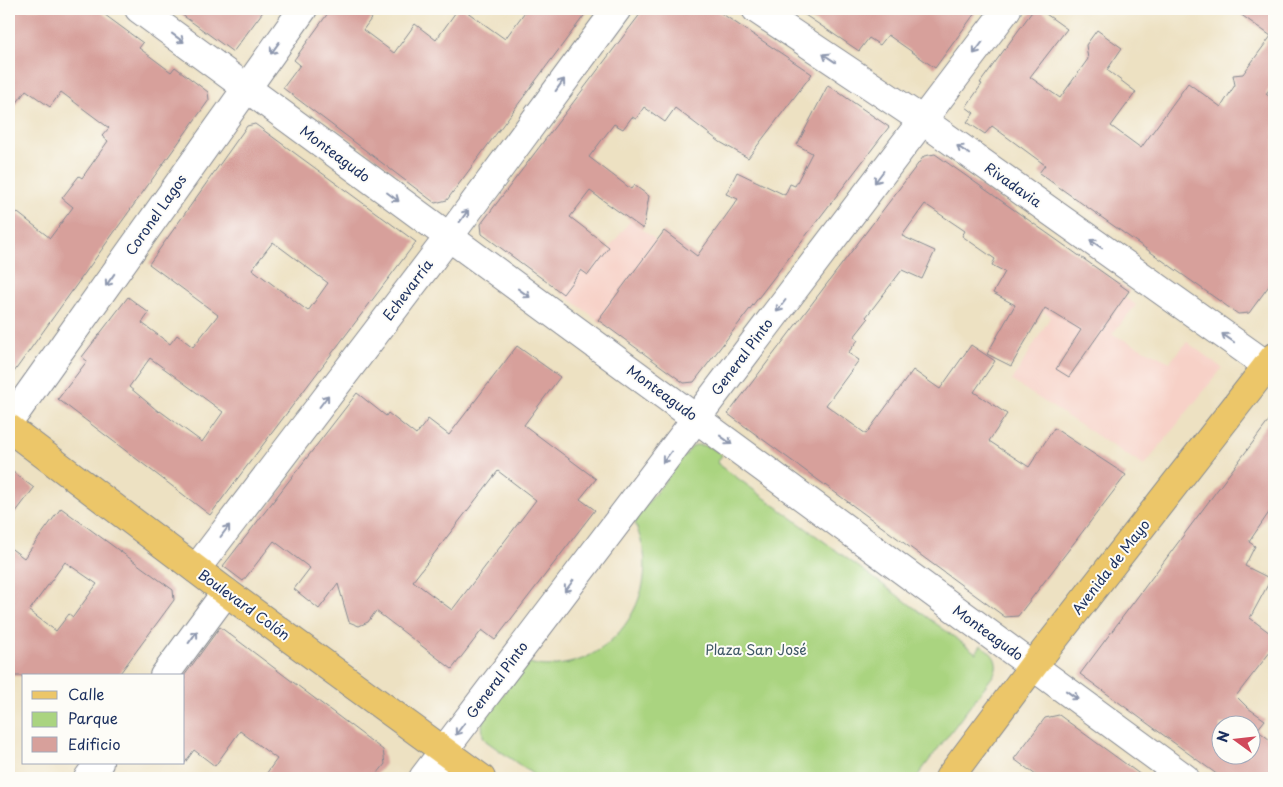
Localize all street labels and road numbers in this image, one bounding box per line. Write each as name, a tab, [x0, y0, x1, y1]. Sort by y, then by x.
street label: Monteagudo	[296, 120, 375, 187]
street label: Rivadavia	[980, 157, 1046, 212]
street label: Coronel Lagos	[120, 170, 191, 260]
street label: Echevarría	[378, 254, 438, 325]
street label: General Pinto	[706, 314, 778, 400]
street label: Monteagudo	[623, 360, 702, 426]
street label: Avenida de Mayo	[1067, 515, 1155, 619]
street label: Boulevard Colón	[194, 564, 295, 645]
street label: Monteagudo	[949, 600, 1028, 666]
street label: General Pinto	[461, 637, 533, 723]

